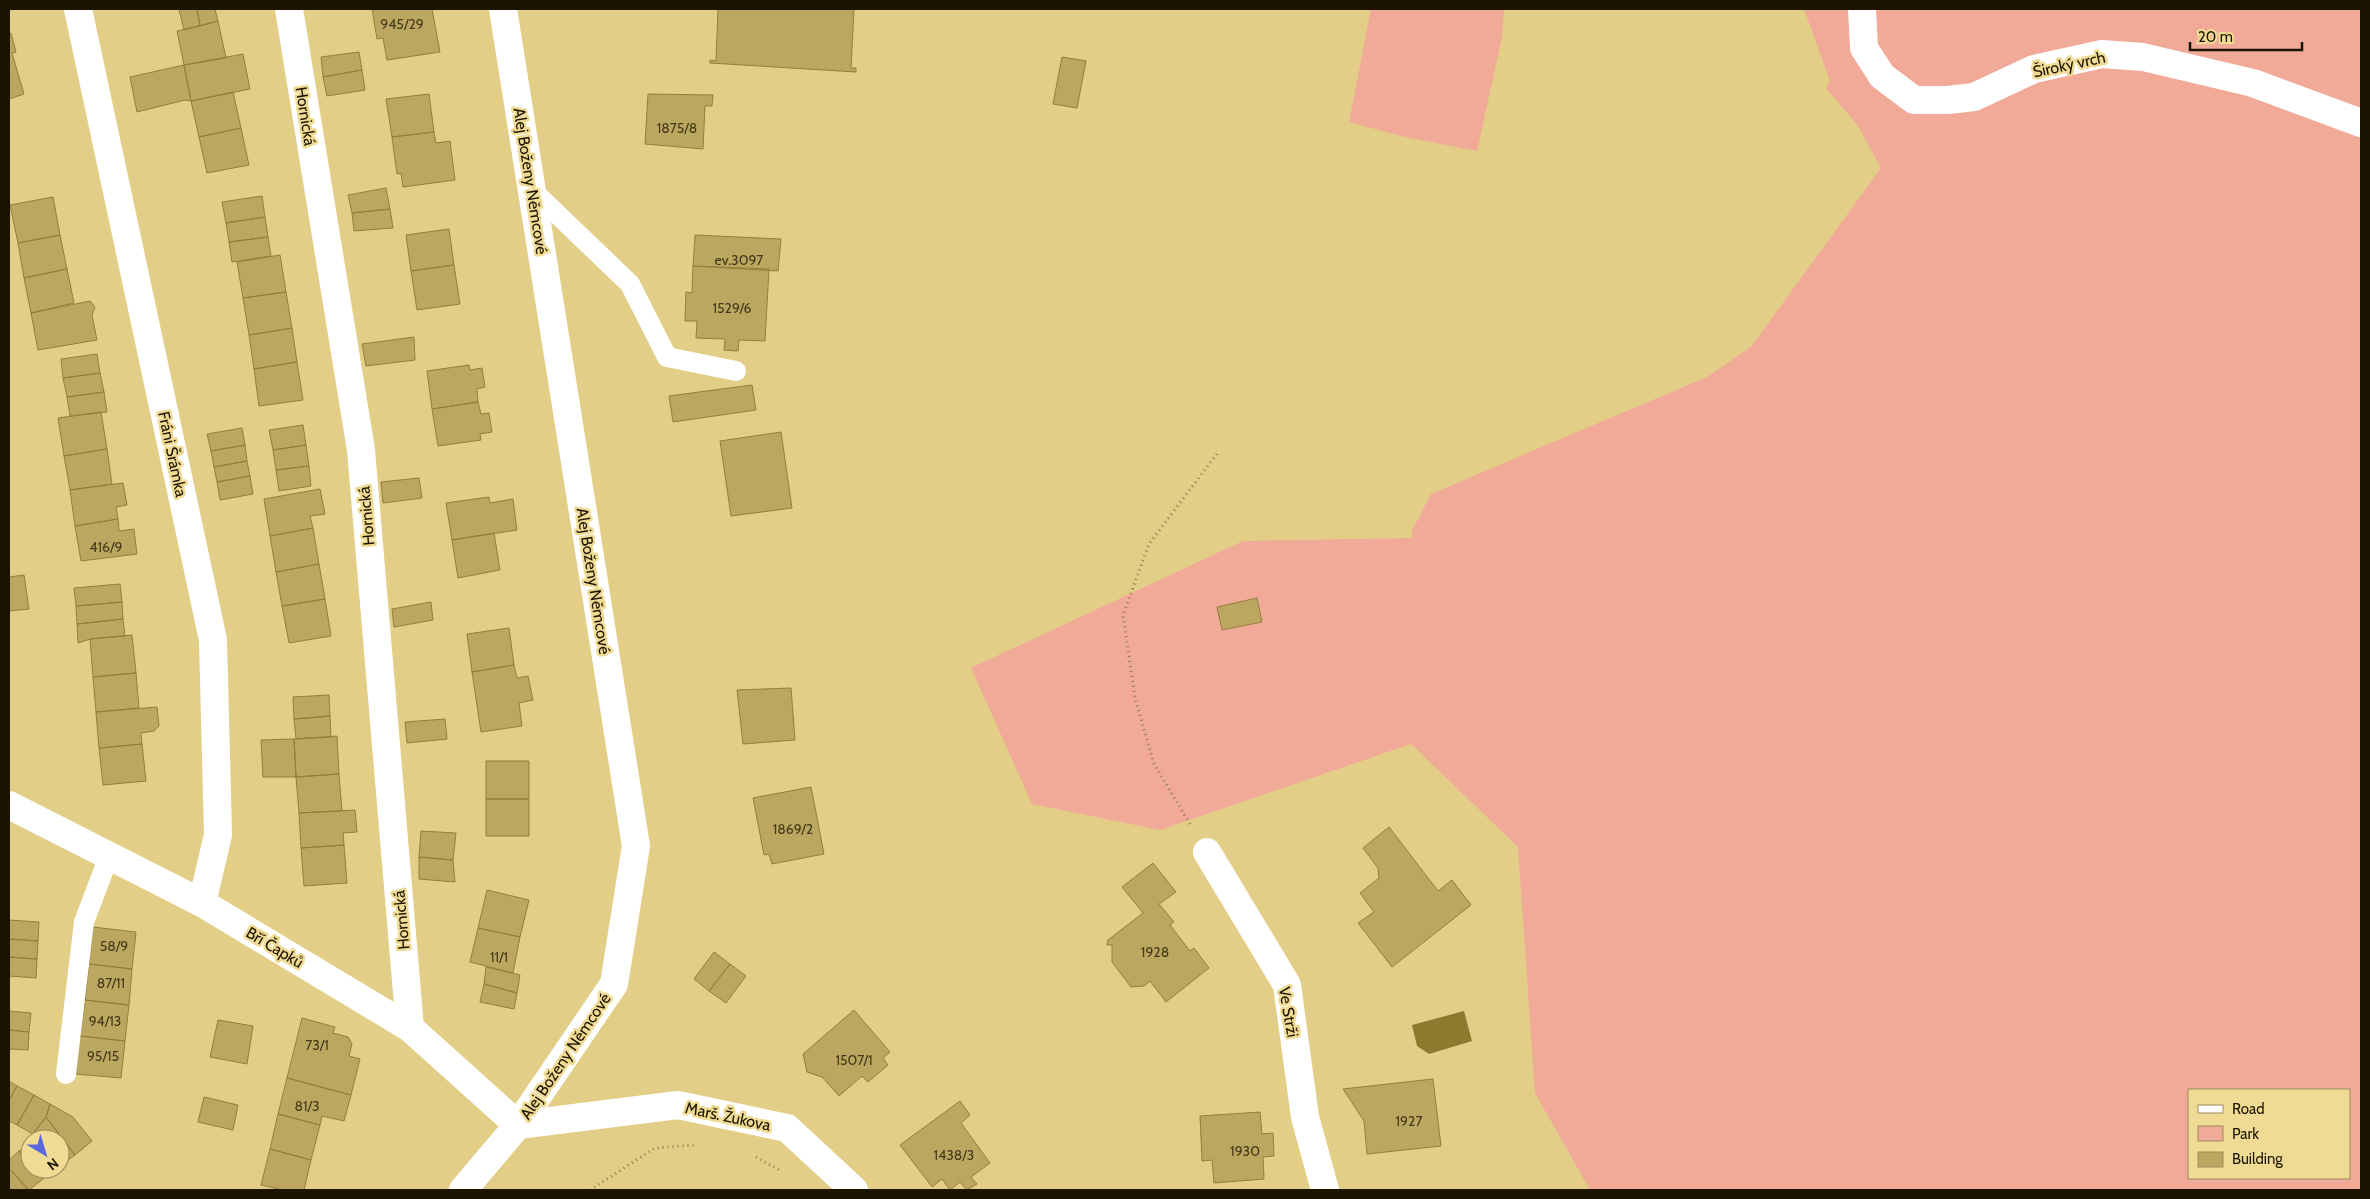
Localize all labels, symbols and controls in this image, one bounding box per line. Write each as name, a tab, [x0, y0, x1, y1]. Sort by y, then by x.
house number: 945/29	[380, 15, 424, 33]
scale bar	[2190, 20, 2302, 52]
text: 20 m	[2198, 28, 2233, 46]
street label: Široký vrch	[2031, 48, 2107, 81]
street label: Hornická	[291, 85, 320, 147]
street label: Alej Boženy Němcové	[510, 107, 551, 256]
house number: 1875/8	[657, 119, 697, 137]
house number: ev.3097	[715, 251, 763, 269]
house number: 1529/6	[712, 299, 752, 317]
street label: Fráni Šrámka	[154, 410, 191, 499]
street label: Hornická	[354, 485, 379, 546]
street label: Alej Boženy Němcové	[573, 507, 614, 656]
house number: 416/9	[89, 538, 123, 556]
house number: 1869/2	[773, 820, 813, 838]
street label: Hornická	[389, 889, 414, 950]
street label: Bří Čapků	[243, 923, 307, 972]
house number: 58/9	[100, 937, 128, 955]
house number: 1928	[1141, 943, 1169, 961]
house number: 11/1	[490, 948, 508, 966]
house number: 87/11	[97, 974, 125, 992]
street label: Ve Strži	[1275, 985, 1302, 1039]
street label: Alej Boženy Němcové	[516, 990, 615, 1123]
house number: 94/13	[89, 1012, 121, 1030]
house number: 73/1	[305, 1036, 329, 1054]
house number: 95/15	[87, 1047, 119, 1065]
house number: 1507/1	[835, 1051, 873, 1069]
legend	[2188, 1089, 2350, 1179]
house number: 81/3	[294, 1097, 320, 1115]
street label: Marš. Žukova	[683, 1098, 773, 1135]
text: Road	[2232, 1100, 2265, 1118]
house number: 1927	[1396, 1112, 1422, 1130]
text: Park	[2232, 1125, 2259, 1143]
north arrow	[20, 1129, 70, 1179]
house number: 1930	[1230, 1142, 1260, 1160]
house number: 1438/3	[934, 1146, 974, 1164]
text: Building	[2232, 1150, 2283, 1168]
text: N	[44, 1154, 62, 1174]

